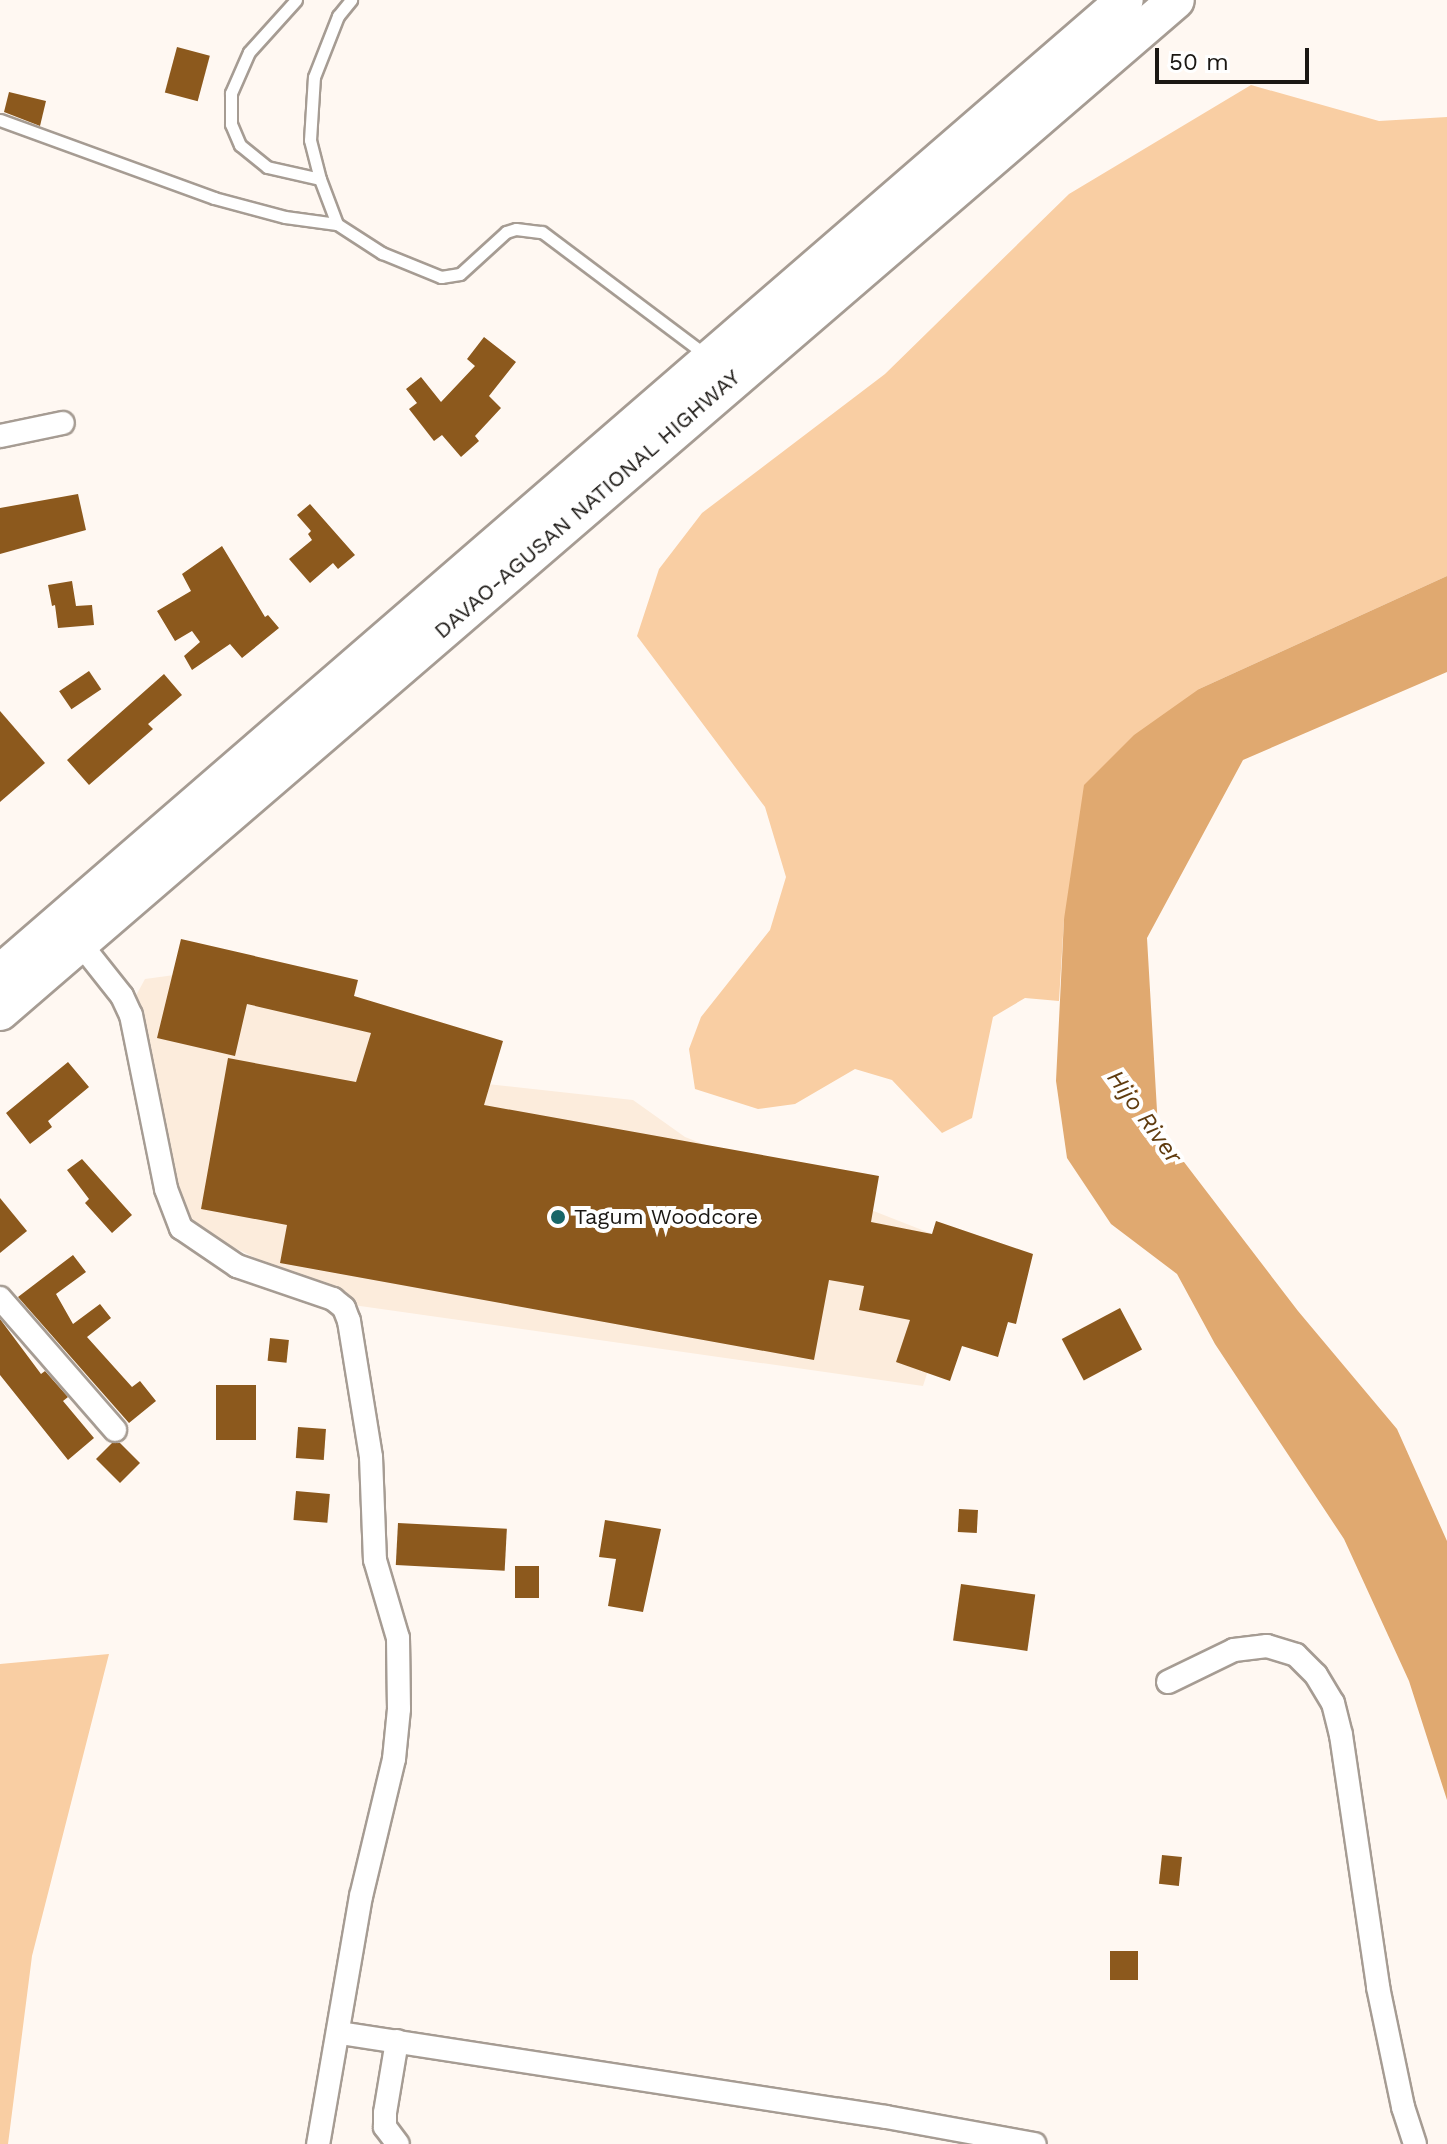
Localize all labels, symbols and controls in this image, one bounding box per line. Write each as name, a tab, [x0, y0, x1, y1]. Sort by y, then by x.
scale bar	[1159, 32, 1313, 82]
text: 50 m	[1169, 48, 1229, 76]
street label: DAVAO-AGUSAN NATIONAL HIGHWAY	[428, 364, 746, 644]
water label: Hijo River	[1100, 1065, 1188, 1169]
place label: Tagum Woodcore	[574, 1204, 759, 1230]
marker: Tagum Woodcore	[549, 1208, 567, 1226]

